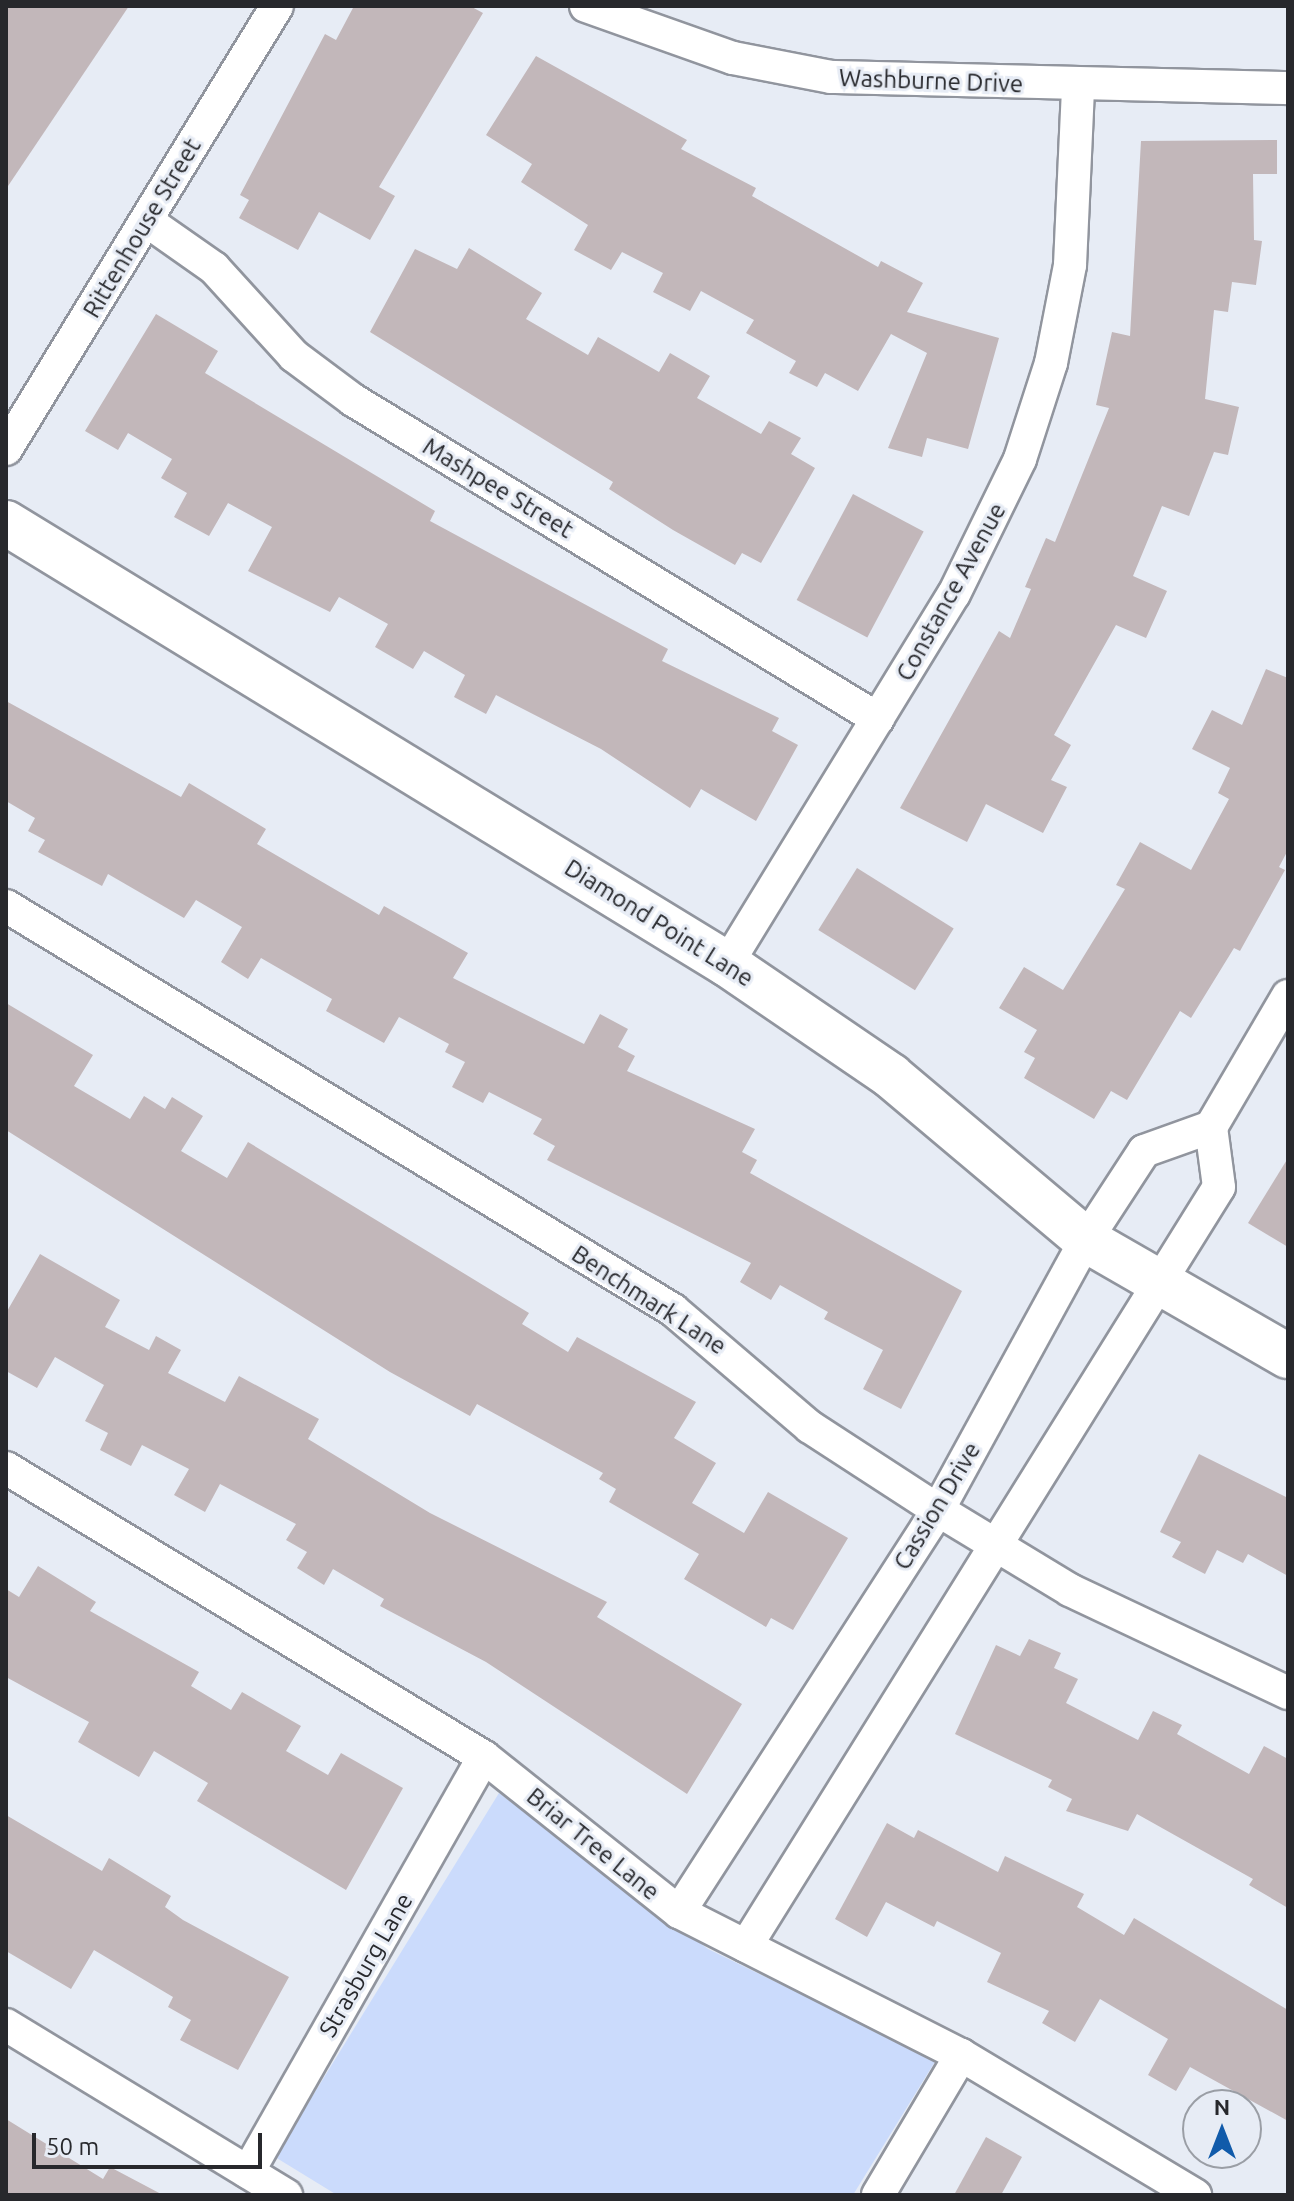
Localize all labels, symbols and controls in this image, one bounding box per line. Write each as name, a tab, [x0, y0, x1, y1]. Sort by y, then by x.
street label: Washburne Drive	[838, 63, 1024, 99]
street label: Rittenhouse Street	[77, 133, 207, 323]
street label: Mashpee Street	[418, 432, 578, 544]
street label: Constance Avenue	[890, 498, 1012, 686]
street label: Diamond Point Lane	[559, 853, 759, 993]
street label: Benchmark Lane	[566, 1239, 732, 1361]
street label: Cassion Drive	[888, 1437, 986, 1575]
street label: Briar Tree Lane	[521, 1782, 665, 1906]
street label: Strasburg Lane	[313, 1888, 419, 2042]
north arrow	[1182, 2089, 1262, 2169]
text: N	[1214, 2094, 1230, 2119]
scale bar	[36, 2117, 266, 2167]
text: 50 m	[46, 2133, 99, 2160]

